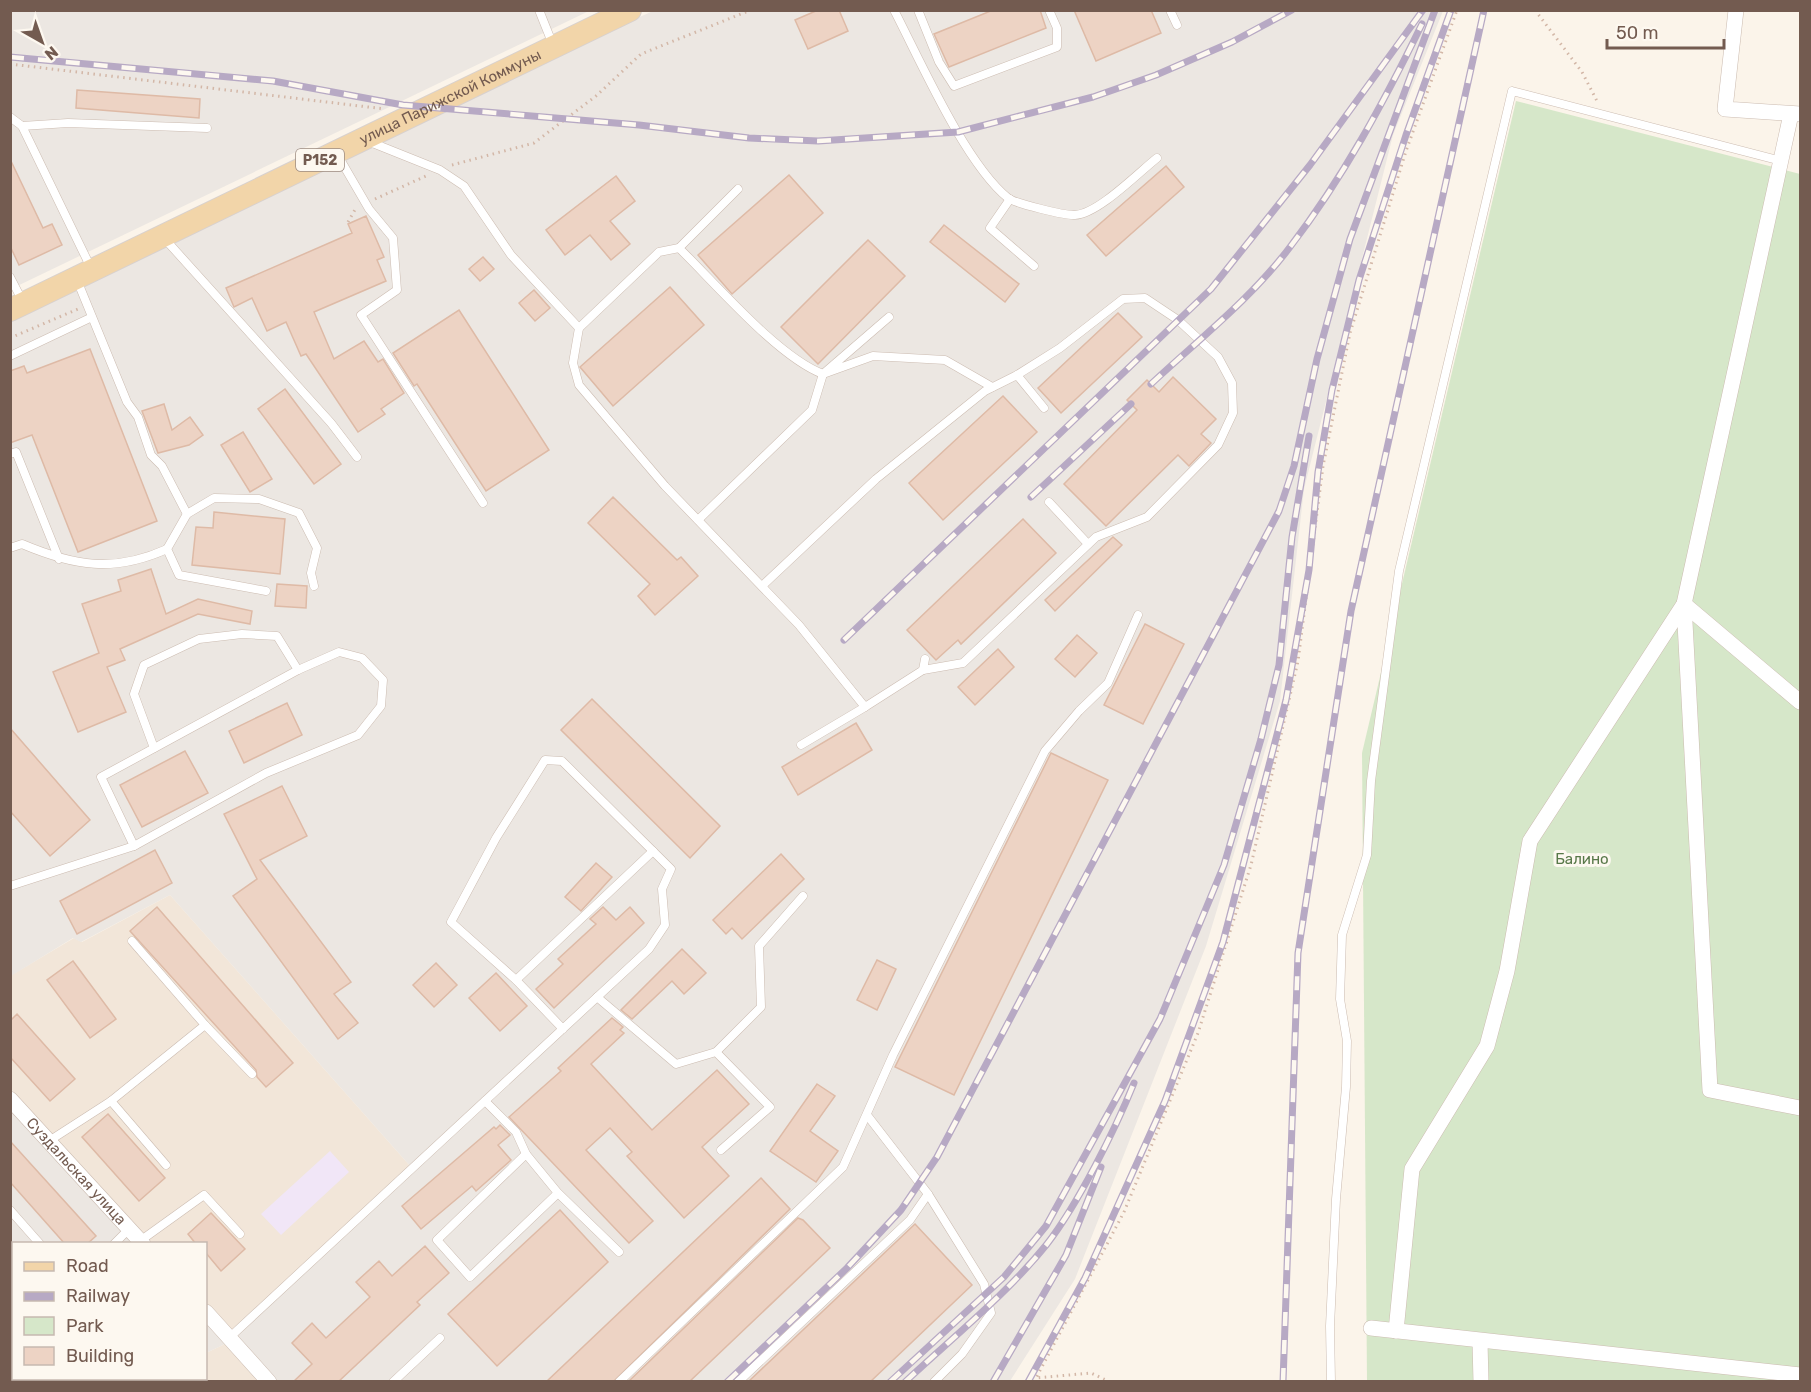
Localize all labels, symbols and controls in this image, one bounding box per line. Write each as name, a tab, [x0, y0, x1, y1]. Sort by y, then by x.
north arrow	[12, 12, 72, 72]
scale bar	[1607, 12, 1724, 50]
text: 50 m	[1616, 22, 1659, 44]
text: N	[41, 42, 62, 64]
street label: улица Парижской Коммуны	[356, 45, 544, 149]
road number: Р152	[296, 149, 344, 171]
park label: Балино	[1555, 850, 1609, 868]
street label: Суздальская улица	[23, 1114, 130, 1229]
legend	[12, 1242, 207, 1380]
text: Road	[66, 1255, 109, 1277]
text: Railway	[66, 1285, 130, 1307]
text: Park	[66, 1315, 104, 1337]
text: Building	[66, 1345, 134, 1367]

